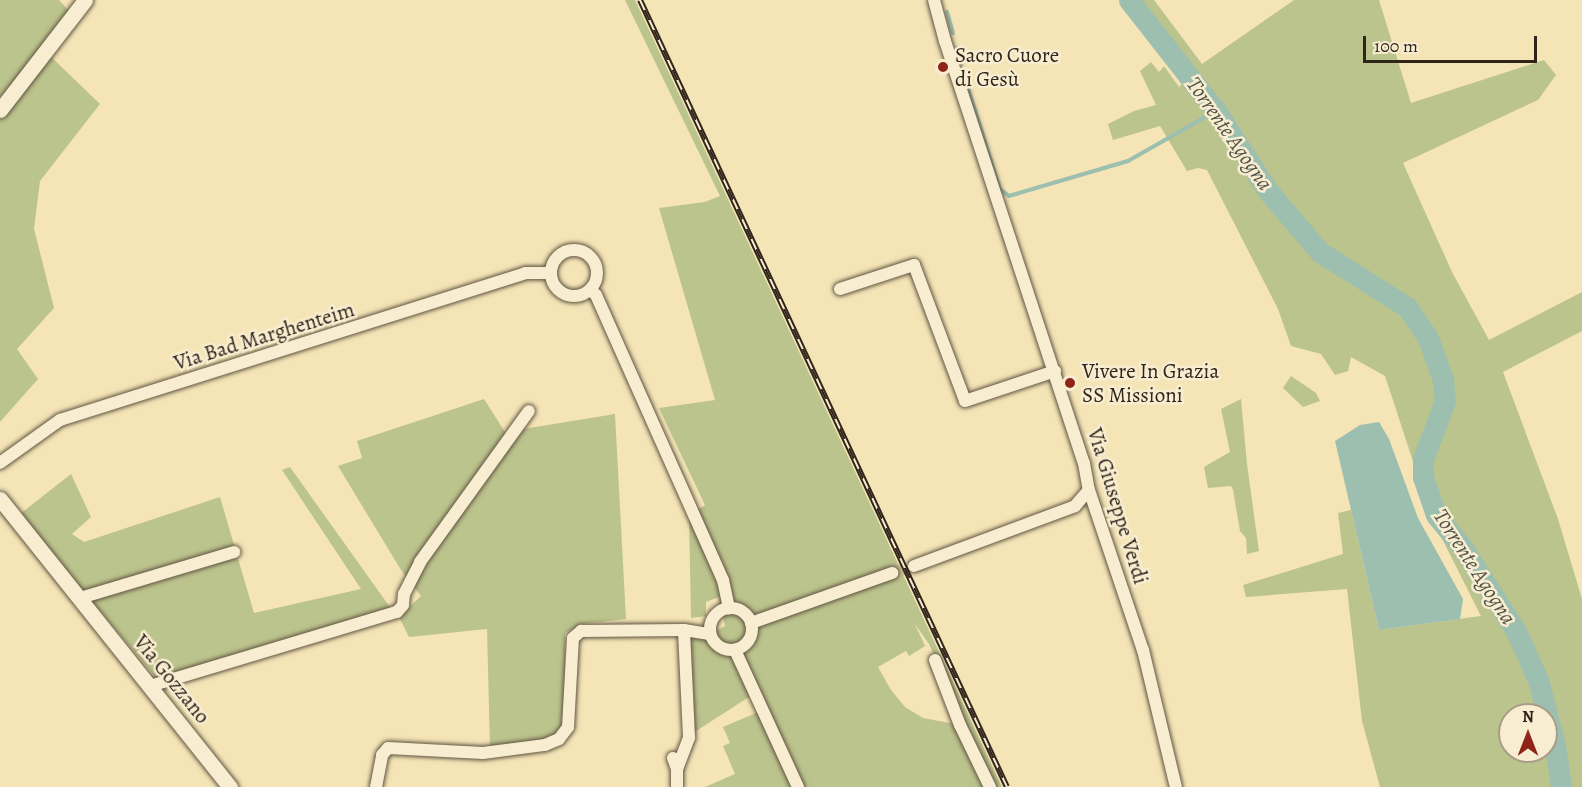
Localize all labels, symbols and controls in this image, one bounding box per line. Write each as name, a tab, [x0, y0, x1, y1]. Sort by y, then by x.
scale bar	[1366, 24, 1540, 62]
text: 100 m	[1374, 34, 1418, 58]
place label: Sacro Cuore di Gesù	[955, 42, 1059, 92]
marker: Sacro Cuore di Gesù	[936, 60, 950, 74]
water label: Torrente Agogna	[1180, 72, 1278, 196]
street label: Via Bad Marghenteim	[171, 297, 357, 375]
place label: Vivere In Grazia SS Missioni	[1082, 358, 1219, 408]
marker: Vivere In Grazia SS Missioni	[1063, 376, 1077, 390]
street label: Via Giuseppe Verdi	[1082, 425, 1154, 587]
water label: Torrente Agogna	[1427, 504, 1521, 630]
street label: Via Gozzano	[129, 630, 215, 728]
north arrow	[1498, 703, 1558, 763]
text: N	[1522, 706, 1534, 728]

